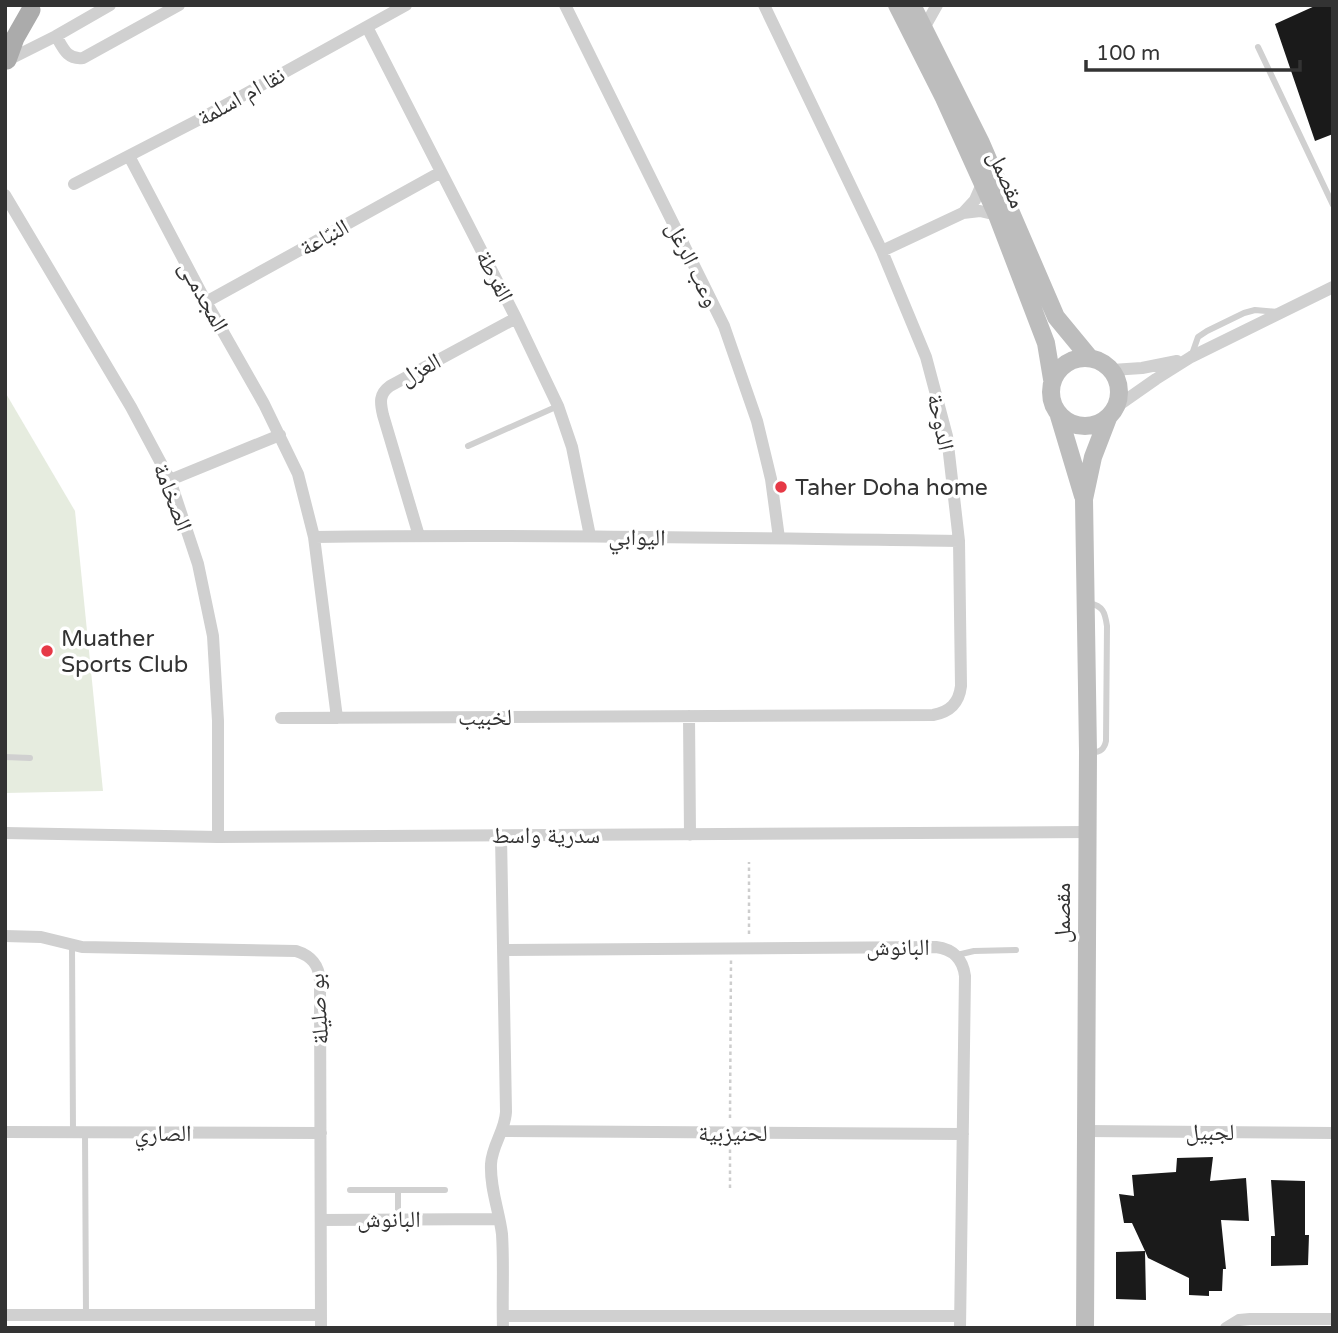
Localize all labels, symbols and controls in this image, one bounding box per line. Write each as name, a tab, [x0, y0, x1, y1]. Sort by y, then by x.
scale bar	[1086, 28, 1300, 72]
text: 100 m	[1096, 41, 1160, 66]
street label: نقا ام اسلمة	[193, 61, 291, 133]
street label: مقصمل	[981, 146, 1031, 213]
street label: النبّاعة	[295, 213, 354, 263]
street label: وعب الرغل	[659, 217, 725, 312]
street label: القرطة	[469, 246, 519, 307]
street label: المجدمـى	[172, 256, 234, 337]
street label: العزل	[395, 347, 446, 392]
street label: الدوحة	[920, 391, 960, 453]
street label: الصخامة	[146, 460, 198, 535]
place label: Taher Doha home	[795, 474, 988, 502]
marker: Taher Doha home	[773, 479, 789, 495]
street label: اليوابي	[608, 524, 666, 556]
place label: Muather Sports Club	[61, 625, 188, 679]
marker: Muather Sports Club	[39, 643, 55, 659]
street label: لخبيب	[458, 704, 512, 732]
street label: سدرية واسط	[492, 822, 600, 850]
street label: مقصمل	[1049, 883, 1077, 943]
street label: البانوش	[866, 934, 930, 962]
street label: بو صليلة	[303, 972, 335, 1045]
street label: لجبيل	[1186, 1119, 1234, 1147]
street label: الصاري	[134, 1120, 192, 1152]
street label: لحنيزبية	[698, 1120, 768, 1148]
street label: البانوش	[357, 1206, 421, 1234]

